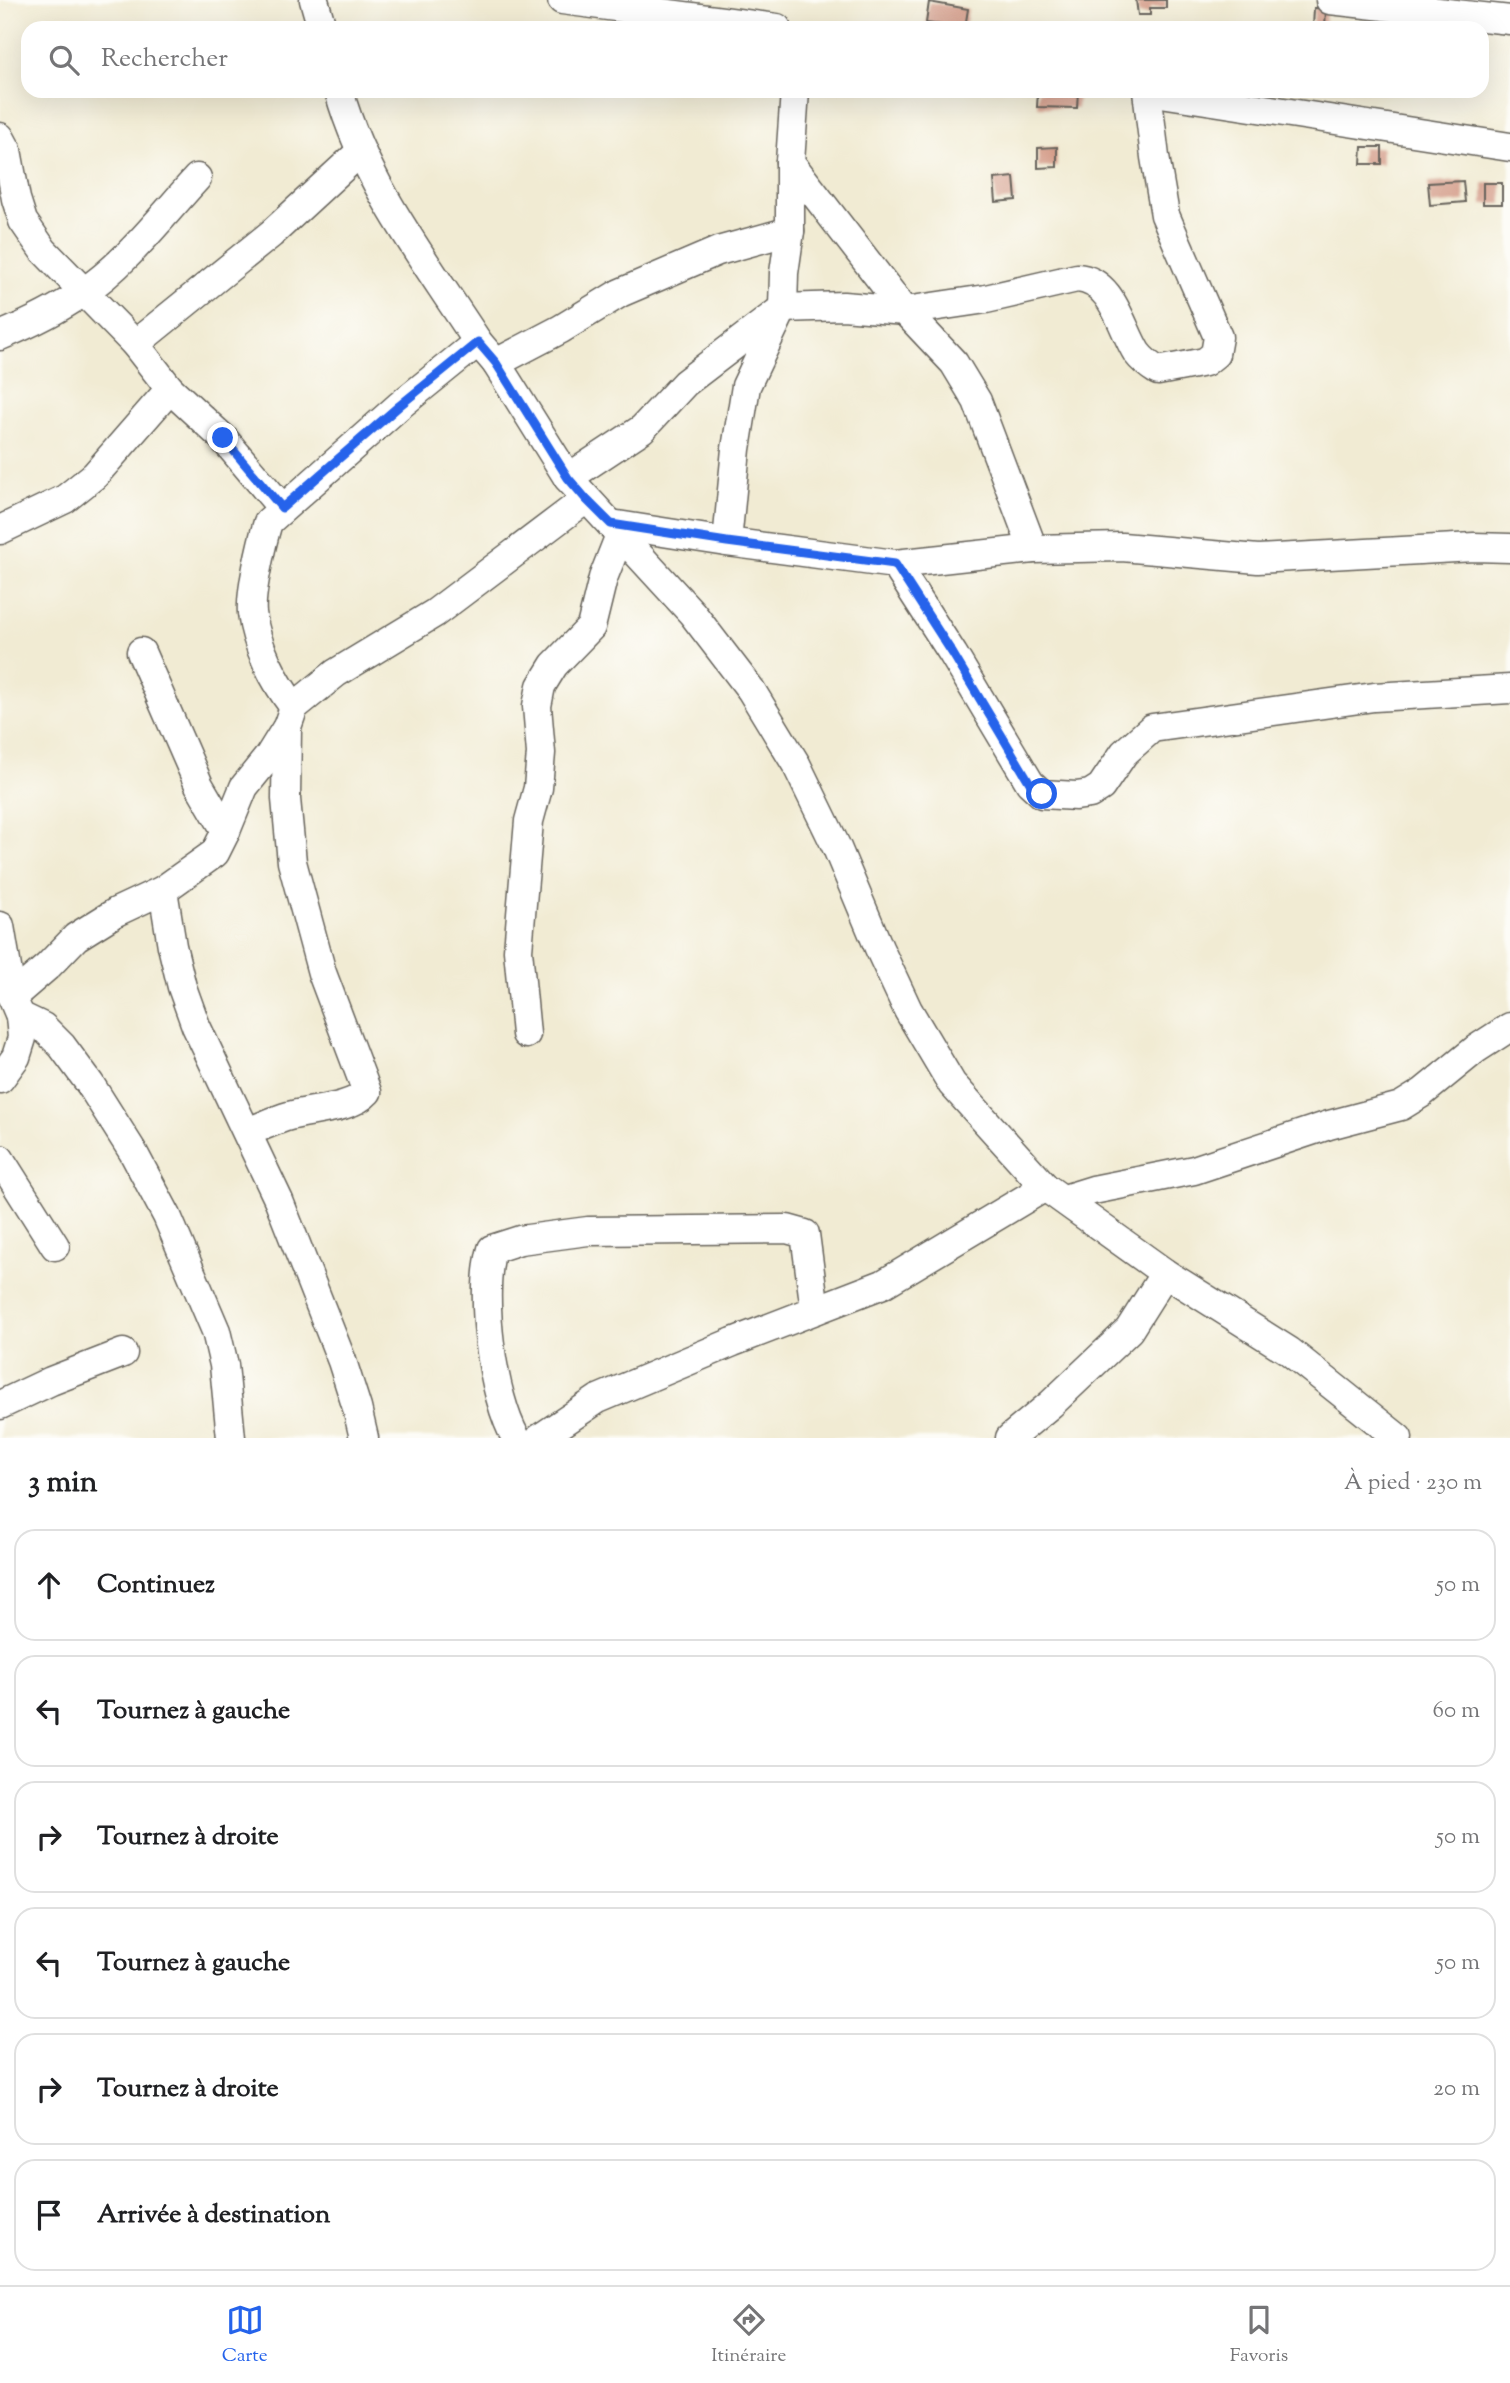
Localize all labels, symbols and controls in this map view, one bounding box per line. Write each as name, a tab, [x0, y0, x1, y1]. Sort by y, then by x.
search box	[21, 21, 1489, 98]
icon: search	[45, 41, 83, 79]
text: Rechercher	[101, 41, 228, 78]
route end	[207, 422, 238, 453]
route start	[1026, 778, 1057, 809]
text: 3 min	[28, 1462, 98, 1505]
text: À pied · 230 m	[1344, 1467, 1482, 1500]
icon: ahead	[30, 1566, 68, 1604]
text: Continuez	[97, 1567, 215, 1604]
text: 50 m	[1436, 1569, 1480, 1602]
icon: left	[30, 1692, 68, 1730]
text: Tournez à gauche	[97, 1693, 290, 1730]
text: 60 m	[1432, 1695, 1480, 1728]
icon: right	[30, 1818, 68, 1856]
text: Tournez à droite	[97, 1819, 279, 1856]
text: 50 m	[1436, 1821, 1480, 1854]
icon: left	[30, 1944, 68, 1982]
text: Tournez à gauche	[97, 1945, 290, 1982]
text: 50 m	[1436, 1947, 1480, 1980]
icon: right	[30, 2070, 68, 2108]
text: Tournez à droite	[97, 2071, 279, 2108]
text: 20 m	[1433, 2073, 1480, 2106]
icon: arrive	[30, 2196, 68, 2234]
text: Arrivée à destination	[97, 2197, 330, 2234]
tab: Carte	[222, 2301, 268, 2370]
tab: Itinéraire	[711, 2301, 786, 2370]
tab: Favoris	[1230, 2301, 1288, 2370]

